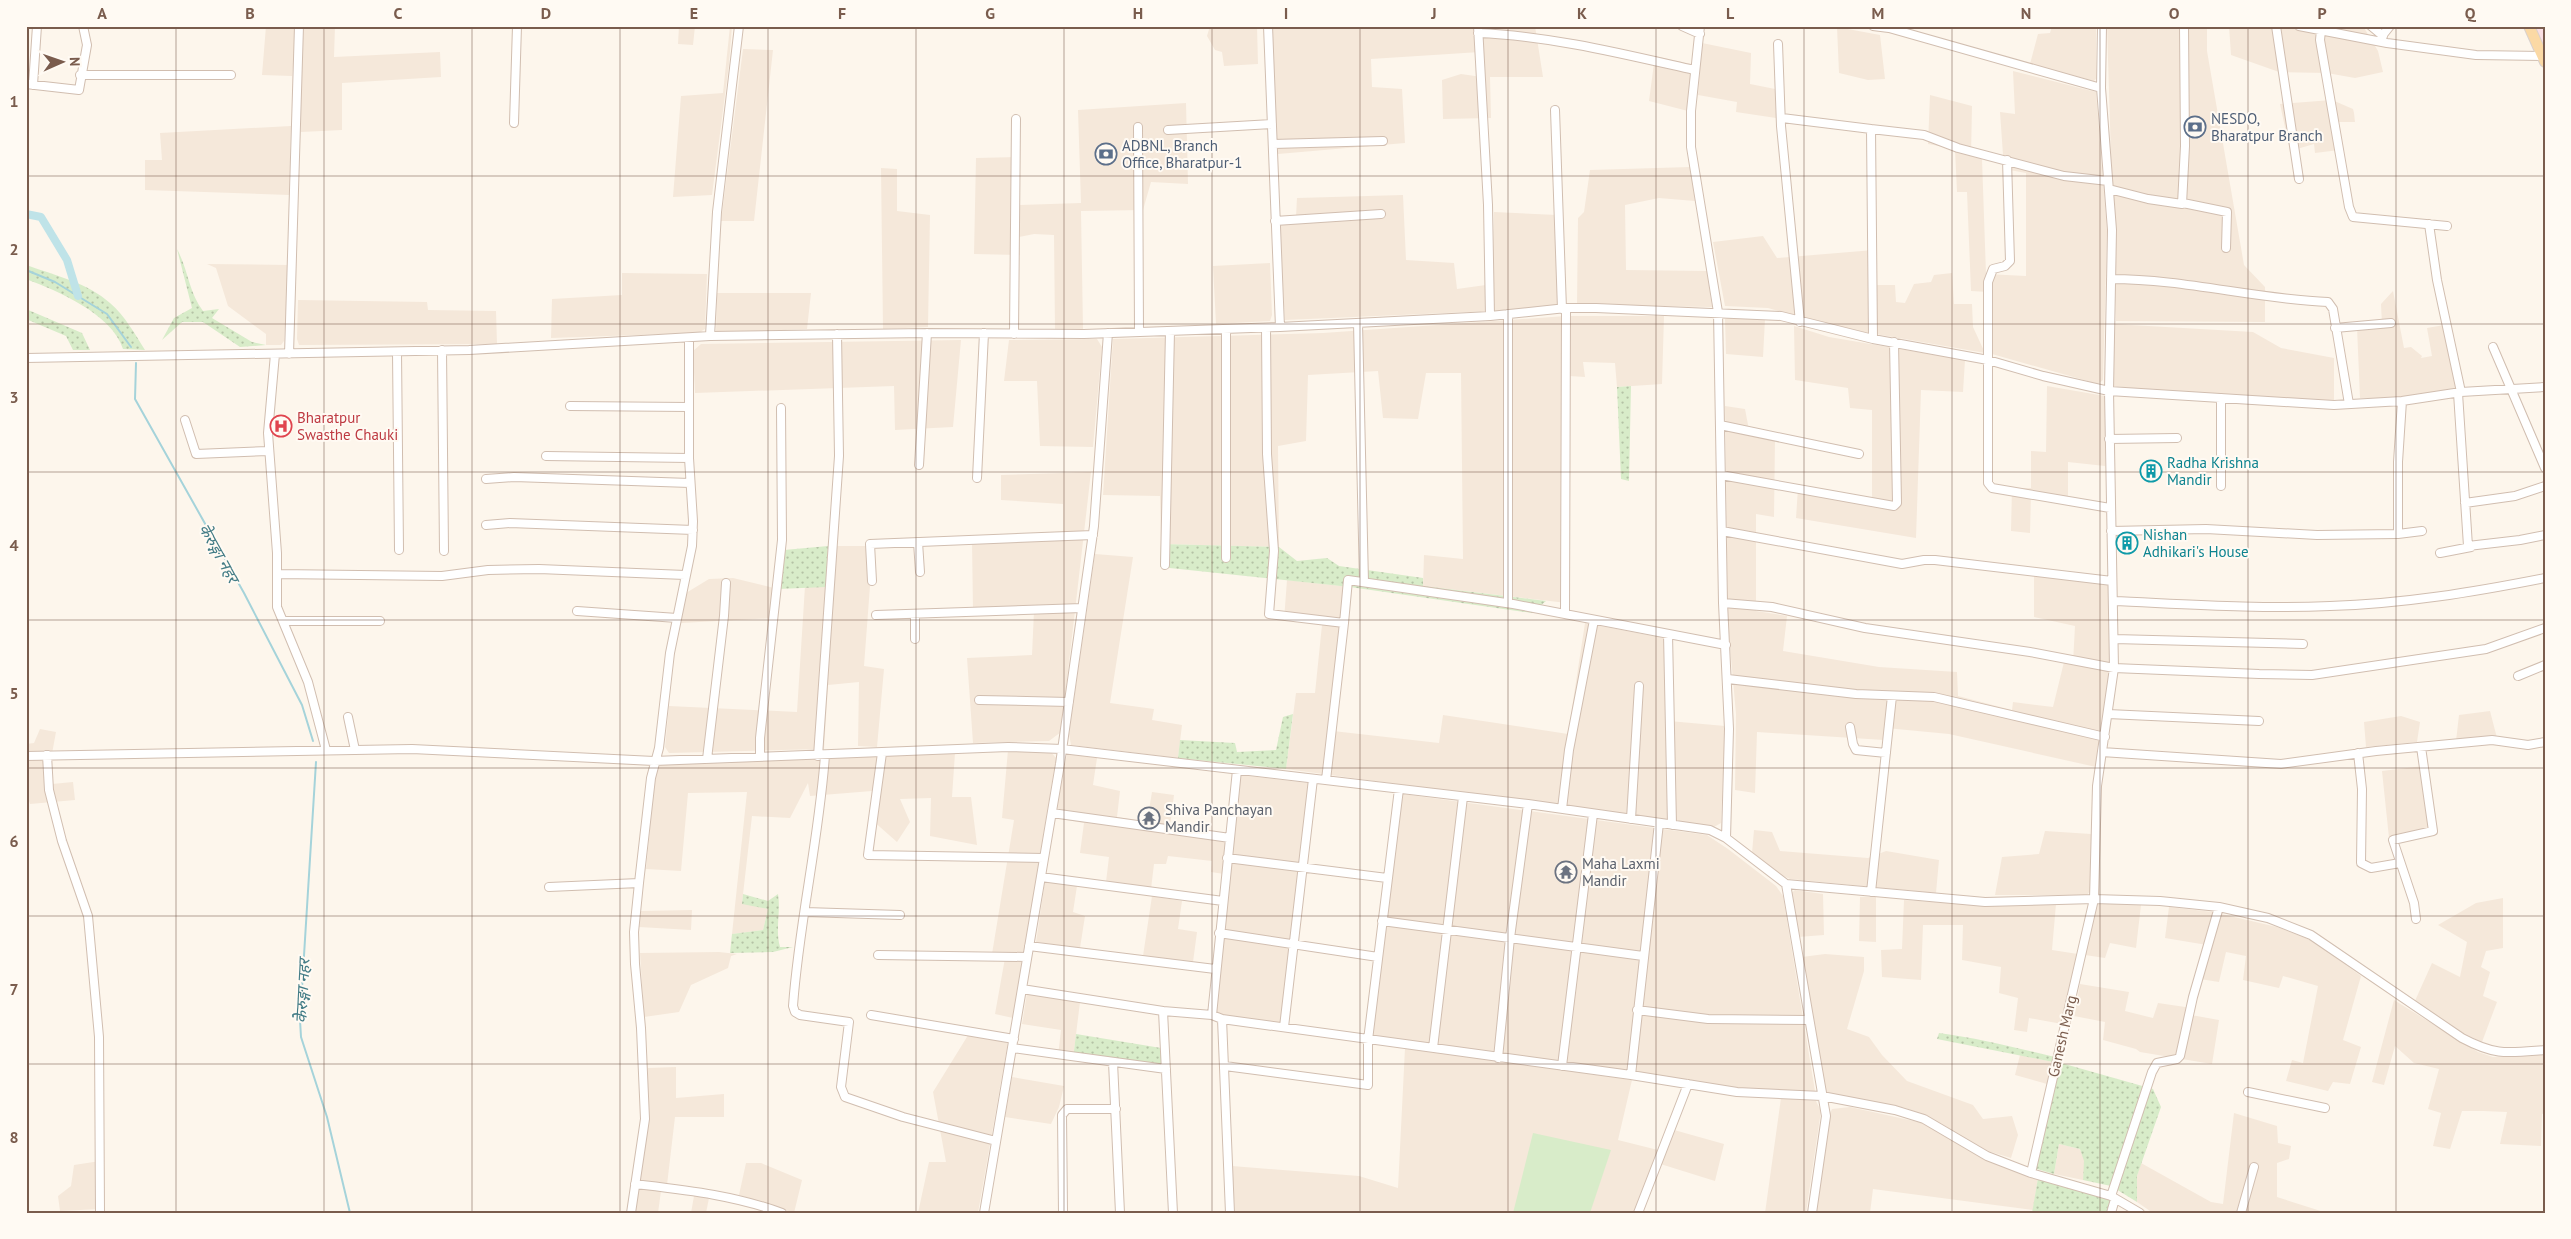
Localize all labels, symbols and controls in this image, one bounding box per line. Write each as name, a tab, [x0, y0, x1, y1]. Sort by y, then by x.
text: A	[97, 3, 107, 23]
text: B	[245, 3, 255, 23]
text: C	[394, 3, 403, 23]
text: D	[541, 3, 551, 23]
text: E	[690, 3, 698, 23]
text: F	[838, 3, 846, 23]
text: G	[985, 3, 995, 23]
text: H	[1133, 3, 1143, 23]
text: I	[1284, 3, 1288, 23]
text: J	[1430, 3, 1437, 23]
text: K	[1577, 3, 1587, 23]
text: L	[1726, 3, 1735, 23]
text: M	[1872, 3, 1884, 23]
text: N	[2021, 3, 2031, 23]
text: O	[2169, 3, 2180, 23]
text: P	[2317, 3, 2327, 23]
text: Q	[2465, 3, 2477, 23]
north arrow	[38, 38, 88, 88]
text: N	[66, 57, 84, 66]
text: 1	[9, 91, 19, 111]
place label: NESDO, Bharatpur Branch	[2211, 109, 2323, 145]
bank icon: NESDO, Bharatpur Branch	[2183, 115, 2207, 139]
place label: ADBNL, Branch Office, Bharatpur-1	[1122, 136, 1242, 172]
bank icon: ADBNL, Branch Office, Bharatpur-1	[1094, 142, 1118, 166]
text: 2	[9, 239, 19, 259]
text: 3	[9, 387, 19, 407]
place label: Bharatpur Swasthe Chauki	[297, 408, 398, 444]
hospital icon: Bharatpur Swasthe Chauki	[269, 414, 293, 438]
place label: Radha Krishna Mandir	[2167, 453, 2259, 489]
building icon: Radha Krishna Mandir	[2139, 459, 2163, 483]
water label: केरुङ्गा नहर	[195, 520, 245, 589]
place label: Nishan Adhikari's House	[2143, 525, 2249, 561]
building icon: Nishan Adhikari's House	[2115, 531, 2139, 555]
text: 4	[9, 535, 19, 555]
text: 5	[9, 683, 19, 703]
place label: Shiva Panchayan Mandir	[1165, 800, 1272, 836]
temple icon: Shiva Panchayan Mandir	[1137, 806, 1161, 830]
text: 6	[9, 831, 19, 851]
place label: Maha Laxmi Mandir	[1582, 854, 1660, 890]
temple icon: Maha Laxmi Mandir	[1554, 860, 1578, 884]
water label: केेरुङ्गा नहर	[290, 955, 314, 1024]
text: 7	[9, 979, 19, 999]
street label: Ganesh Marg	[2043, 993, 2081, 1079]
text: 8	[9, 1127, 19, 1147]

